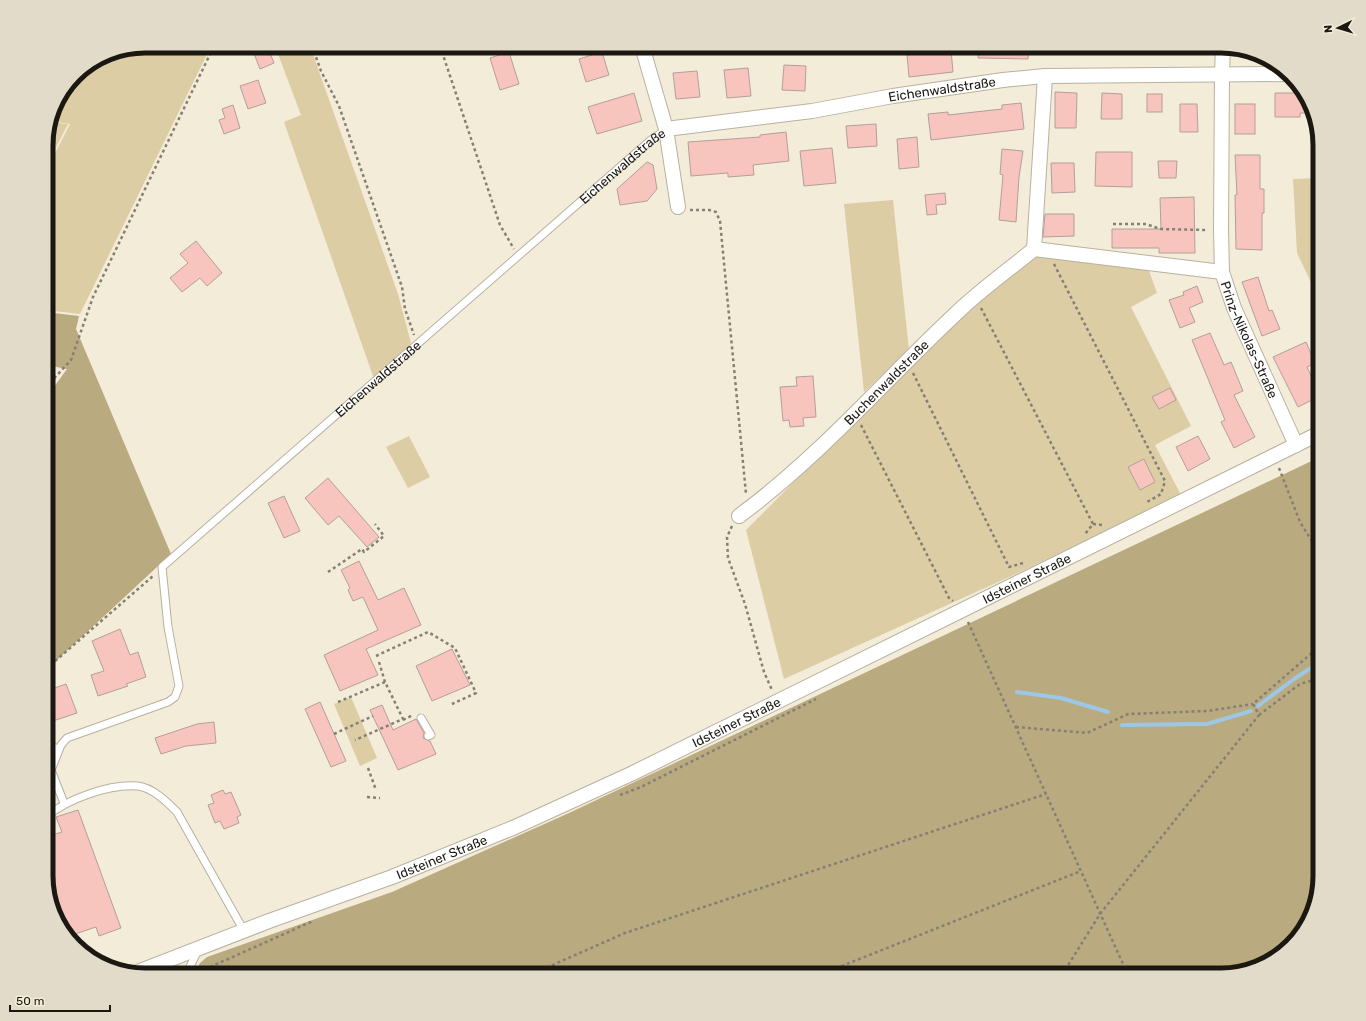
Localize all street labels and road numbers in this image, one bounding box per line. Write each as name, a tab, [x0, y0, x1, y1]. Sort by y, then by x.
street label: Eichenwaldstraße	[887, 74, 997, 105]
street label: Eichenwaldstraße	[576, 126, 668, 207]
street label: Prinz-Nikolas-Straße	[1218, 279, 1281, 401]
street label: Buchenwaldstraße	[841, 337, 932, 428]
street label: Eichenwaldstraße	[332, 338, 424, 420]
street label: Idsteiner Straße	[980, 551, 1073, 607]
street label: Idsteiner Straße	[690, 694, 783, 751]
street label: Idsteiner Straße	[394, 832, 489, 882]

